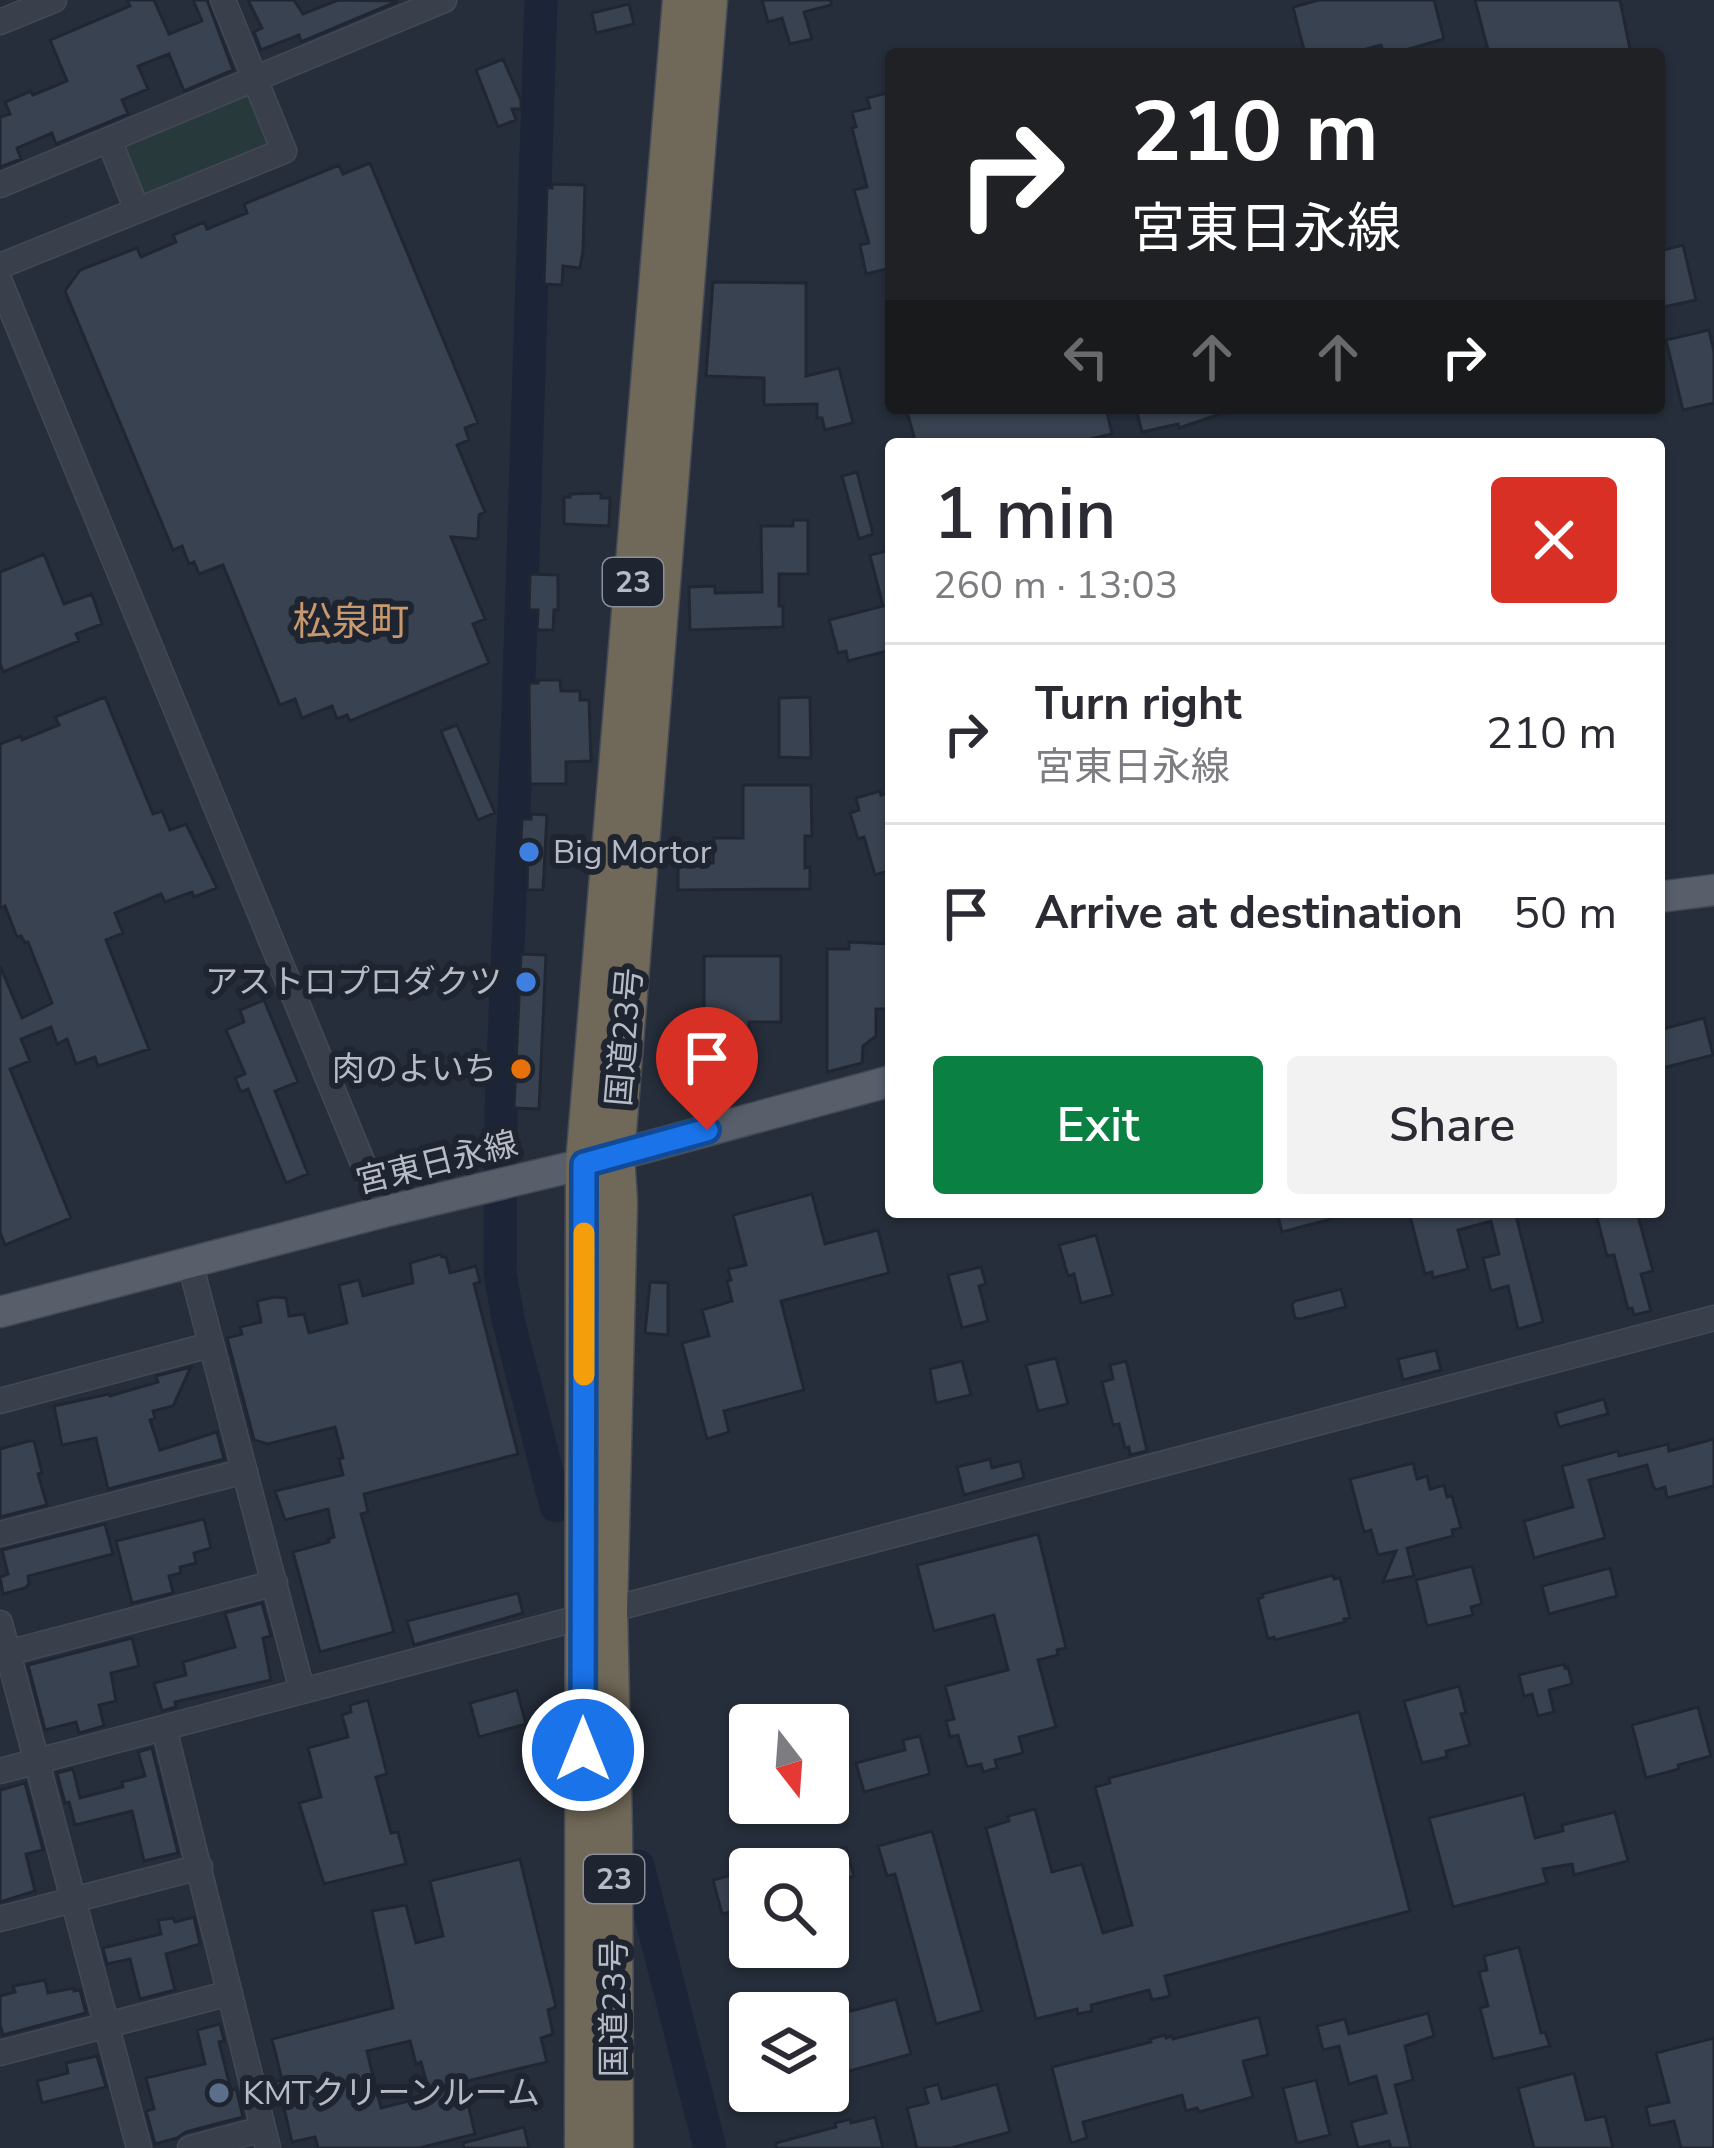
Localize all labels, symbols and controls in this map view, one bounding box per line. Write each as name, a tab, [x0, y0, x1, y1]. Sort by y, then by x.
text: 210 m	[1131, 75, 1379, 190]
icon: right	[933, 96, 1089, 252]
text: 宮東日永線	[1131, 192, 1401, 266]
icon: left	[1053, 324, 1119, 390]
icon: ahead	[1179, 324, 1245, 390]
icon: ahead	[1305, 324, 1371, 390]
icon: right	[1431, 324, 1497, 390]
text: 1 min	[933, 465, 1116, 563]
button: close	[1491, 477, 1617, 603]
road number: 23	[603, 558, 663, 606]
text: 260 m · 13:03	[933, 559, 1178, 612]
district label: 松泉町	[292, 596, 410, 649]
text: Turn right	[1035, 674, 1242, 735]
icon: right	[933, 701, 999, 767]
text: 210 m	[1486, 703, 1617, 764]
text: 宮東日永線	[1035, 741, 1230, 794]
place label: Big Mortor	[553, 830, 712, 875]
marker: Big Mortor	[516, 839, 542, 865]
icon: arrive	[933, 881, 999, 947]
text: Arrive at destination	[1035, 883, 1463, 944]
text: 50 m	[1513, 883, 1617, 944]
place label: アストロプロダクツ	[205, 960, 502, 1005]
street label: 国道23号	[597, 966, 653, 1108]
marker: アストロプロダクツ	[513, 969, 539, 995]
pin	[656, 1007, 758, 1130]
icon: arrive	[674, 1025, 740, 1091]
place label: 肉のよいち	[332, 1047, 497, 1092]
marker: 肉のよいち	[508, 1056, 534, 1082]
button: Exit	[933, 1056, 1263, 1194]
button: Share	[1287, 1056, 1617, 1194]
street label: 宮東日永線	[352, 1121, 522, 1205]
position arrow	[520, 1687, 646, 1813]
north arrow	[729, 1704, 849, 1824]
map controls	[729, 1704, 849, 2112]
button: search	[729, 1848, 849, 1968]
road number: 23	[584, 1855, 644, 1903]
street label: 国道23号	[592, 1939, 637, 2077]
button: layers	[729, 1992, 849, 2112]
place label: KMTクリーンルーム	[243, 2071, 540, 2116]
marker: KMTクリーンルーム	[206, 2080, 232, 2106]

